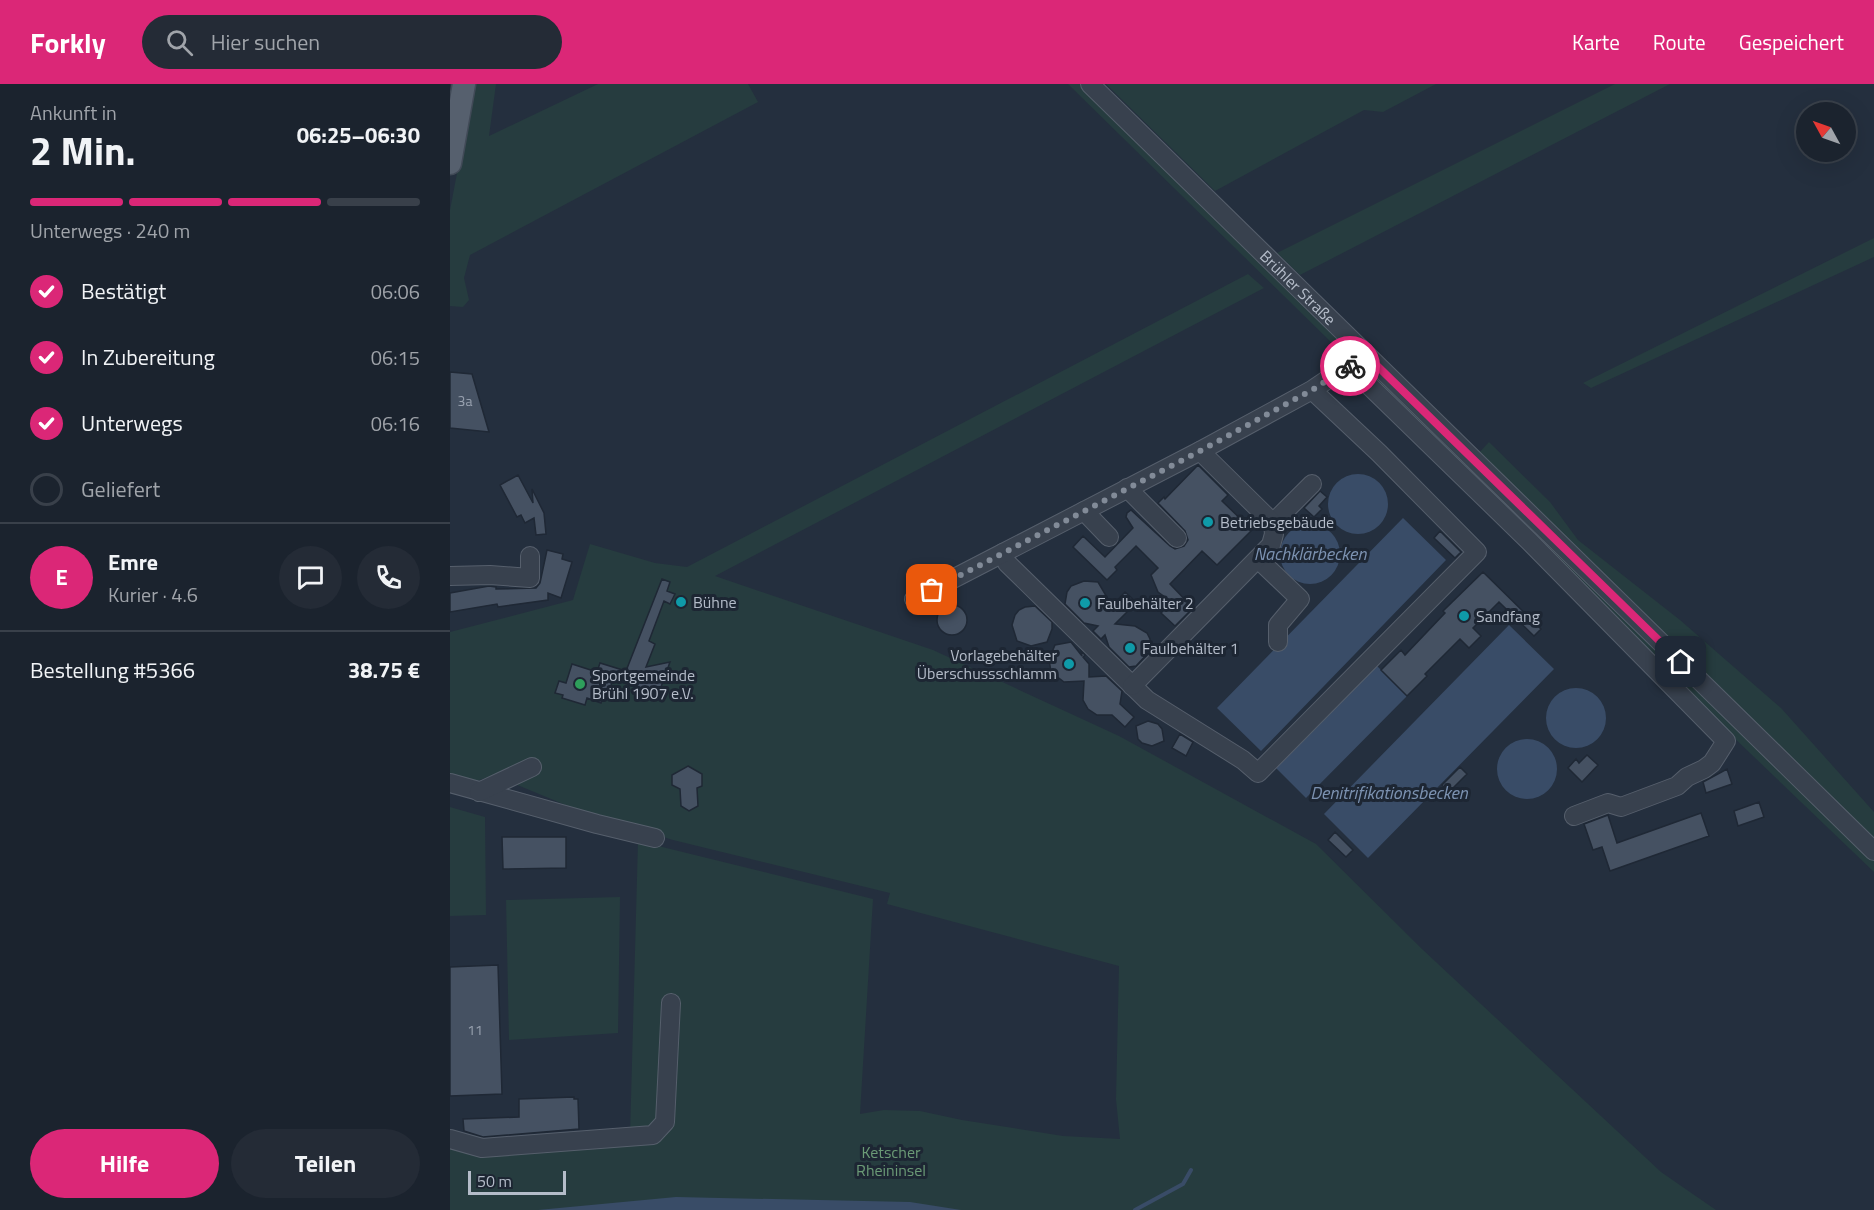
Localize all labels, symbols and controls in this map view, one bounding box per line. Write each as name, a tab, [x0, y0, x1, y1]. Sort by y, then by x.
search box	[142, 15, 562, 69]
text: Forkly	[30, 21, 106, 64]
text: Hier suchen	[211, 25, 320, 59]
icon: search	[163, 26, 196, 59]
text: Karte	[1572, 26, 1620, 58]
text: Route	[1653, 26, 1706, 58]
text: Gespeichert	[1739, 26, 1844, 58]
text: Ankunft in	[30, 97, 117, 128]
north arrow	[1796, 102, 1856, 162]
map controls	[1796, 102, 1856, 162]
text: 06:25–06:30	[297, 118, 420, 152]
text: 2 Min.	[30, 121, 136, 180]
text: Unterwegs · 240 m	[30, 215, 190, 246]
street label: Brühler Straße	[1254, 245, 1342, 330]
text: Bestätigt	[81, 274, 166, 308]
icon: check	[30, 275, 63, 308]
text: 06:06	[371, 276, 420, 307]
courier	[1320, 336, 1380, 396]
text: In Zubereitung	[81, 340, 215, 374]
icon: check	[30, 341, 63, 374]
text: 06:15	[371, 342, 420, 373]
icon: bike	[1334, 350, 1367, 383]
house number: 3a	[458, 390, 472, 411]
text: Unterwegs	[81, 406, 183, 440]
icon: check	[30, 407, 63, 440]
text: 06:16	[371, 408, 420, 439]
text: Geliefert	[81, 472, 160, 506]
place label: Betriebsgebäude	[1220, 510, 1334, 534]
marker: Betriebsgebäude	[1201, 515, 1215, 529]
water label: Nachklärbecken	[1254, 540, 1367, 567]
text: Emre	[108, 545, 158, 579]
button: chat	[279, 546, 342, 609]
button: phone	[357, 546, 420, 609]
text: E	[55, 560, 68, 594]
pin	[906, 564, 957, 615]
icon: bag	[915, 573, 948, 606]
text: Kurier · 4.6	[108, 579, 198, 610]
place label: Bühne	[693, 590, 737, 614]
place label: Faulbehälter 2	[1097, 591, 1194, 615]
marker: Bühne	[674, 595, 688, 609]
marker: Faulbehälter 2	[1078, 596, 1092, 610]
place label: Sandfang	[1476, 604, 1540, 628]
marker: Sandfang	[1457, 609, 1471, 623]
place label: Faulbehälter 1	[1142, 636, 1239, 660]
pin	[1655, 636, 1706, 687]
marker: Faulbehälter 1	[1123, 641, 1137, 655]
place label: Vorlagebehälter Überschussschlamm	[917, 643, 1057, 685]
icon: home	[1664, 645, 1697, 678]
text: Bestellung #5366	[30, 653, 195, 687]
text: 38.75 €	[348, 653, 420, 687]
marker: Vorlagebehälter Überschussschlamm	[1062, 657, 1076, 671]
place label: Sportgemeinde Brühl 1907 e.V.	[592, 663, 695, 705]
marker: Sportgemeinde Brühl 1907 e.V.	[573, 677, 587, 691]
water label: Denitrifikationsbecken	[1310, 779, 1469, 806]
house number: 11	[467, 1019, 483, 1040]
button: Hilfe	[30, 1129, 219, 1198]
button: Teilen	[231, 1129, 420, 1198]
park label: Ketscher Rheininsel	[856, 1140, 926, 1182]
scale bar	[468, 1168, 566, 1196]
text: 50 m	[477, 1169, 512, 1193]

